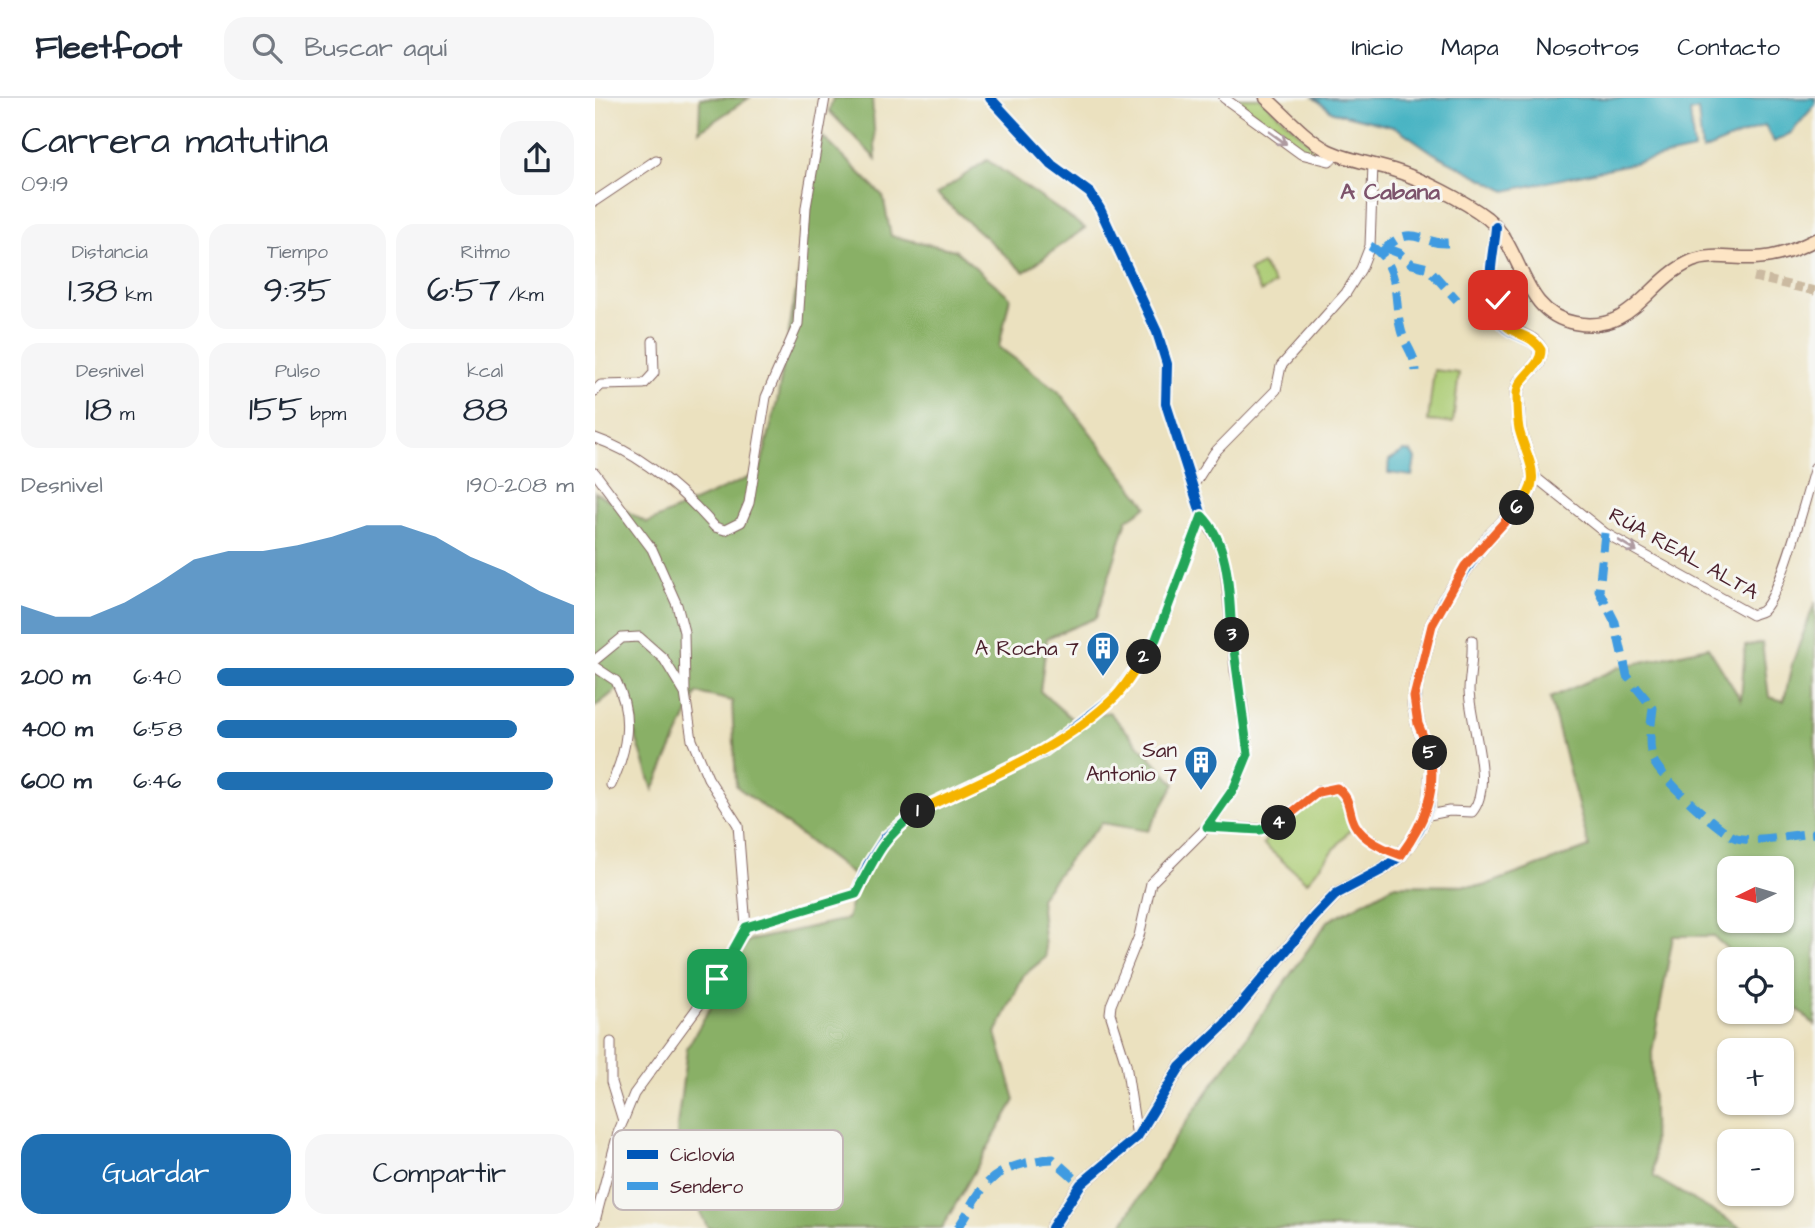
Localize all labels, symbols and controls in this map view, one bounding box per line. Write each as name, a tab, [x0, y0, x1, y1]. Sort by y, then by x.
search box	[224, 17, 714, 80]
text: Fleetfoot	[35, 25, 182, 71]
icon: search	[248, 29, 286, 67]
text: Buscar aquí	[304, 30, 447, 66]
text: Inicio	[1351, 31, 1403, 65]
text: Mapa	[1441, 31, 1499, 65]
text: Nosotros	[1537, 31, 1639, 65]
text: Contacto	[1677, 31, 1780, 65]
text: Carrera matutina	[21, 116, 328, 168]
button: share	[500, 121, 574, 195]
one-way arrow	[1268, 130, 1287, 145]
text: 09:19	[21, 168, 68, 200]
district label: A Cabana	[1340, 176, 1440, 208]
text: Distancia	[72, 239, 148, 266]
text: Tiempo	[267, 239, 328, 266]
text: Ritmo	[460, 239, 510, 266]
text: 1.38	[68, 266, 118, 315]
text: 9:35	[263, 266, 332, 315]
text: 6:57	[427, 266, 501, 315]
pin	[1468, 270, 1528, 330]
icon: check	[1479, 281, 1517, 319]
text: km	[118, 282, 152, 309]
text: /km	[501, 282, 544, 309]
text: Desnivel	[76, 358, 144, 385]
text: Pulso	[275, 358, 320, 385]
text: kcal	[467, 358, 503, 385]
text: 18	[85, 385, 112, 434]
text: 155	[249, 385, 303, 434]
text: 88	[462, 385, 508, 434]
text: m	[112, 401, 135, 428]
text: bpm	[303, 401, 346, 428]
text: Desnivel	[21, 469, 103, 501]
text: 190–208 m	[467, 469, 574, 501]
pin: 6	[1499, 490, 1535, 526]
text: 6	[1511, 494, 1522, 521]
street label: RÚA REAL ALTA	[1604, 500, 1764, 607]
one-way arrow	[1618, 540, 1638, 554]
pin: 3	[1215, 618, 1249, 652]
text: 3	[1227, 621, 1236, 648]
building icon: A Rocha 7	[1084, 629, 1122, 678]
place label: A Rocha 7	[975, 634, 1079, 663]
pin: 2	[1127, 640, 1161, 674]
text: 2	[1138, 643, 1149, 670]
text: 200 m	[21, 661, 90, 693]
text: 6:40	[133, 661, 181, 693]
text: 400 m	[21, 713, 93, 745]
text: 6:58	[133, 713, 182, 745]
place label: San Antonio 7	[1086, 736, 1177, 789]
pin: 5	[1413, 736, 1447, 770]
text: 5	[1423, 739, 1436, 766]
building icon: San Antonio 7	[1182, 743, 1220, 792]
text: 600 m	[21, 765, 92, 797]
text: 6:46	[133, 765, 181, 797]
pin: 1	[901, 794, 935, 828]
text: 1	[916, 797, 919, 824]
pin: 4	[1261, 806, 1297, 840]
text: 4	[1272, 809, 1285, 836]
north arrow	[1717, 856, 1794, 933]
map controls	[1717, 856, 1794, 1206]
button: locate	[1717, 947, 1794, 1024]
pin	[687, 949, 747, 1009]
icon: arrive	[698, 960, 736, 998]
button: +	[1717, 1038, 1794, 1115]
button: −	[1717, 1129, 1794, 1206]
legend	[613, 1130, 843, 1210]
button: Guardar	[21, 1134, 291, 1214]
button: Compartir	[305, 1134, 574, 1214]
text: Ciclovía	[670, 1142, 735, 1169]
text: Sendero	[670, 1174, 743, 1201]

